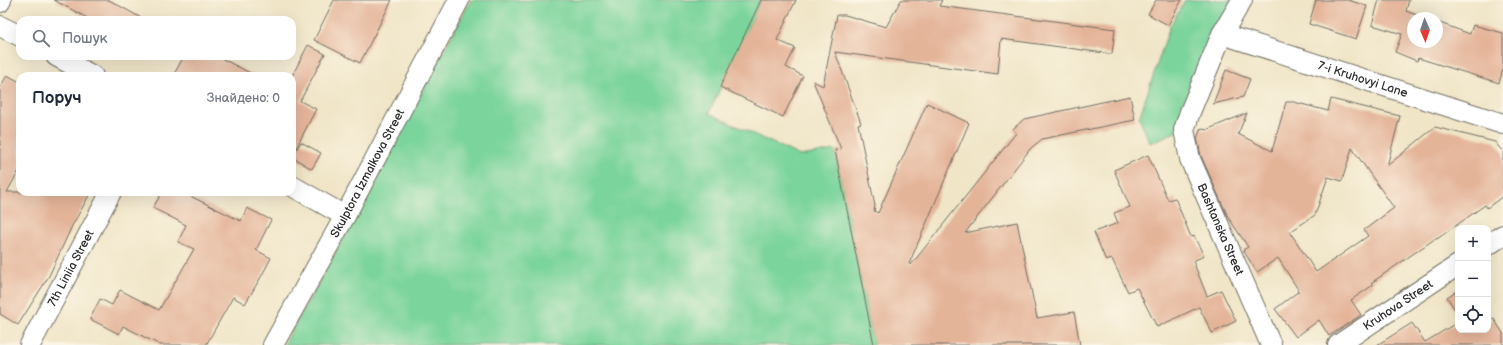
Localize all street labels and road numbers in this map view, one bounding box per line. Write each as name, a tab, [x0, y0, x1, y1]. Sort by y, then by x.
street label: 7-i Kruhovyi Lane	[1316, 58, 1410, 101]
street label: Skulptora Izmalkova Street	[327, 106, 408, 240]
street label: Bashtanska Street	[1194, 181, 1247, 278]
street label: 7th Liniia Street	[44, 227, 97, 309]
street label: Kruhova Street	[1360, 276, 1436, 334]

